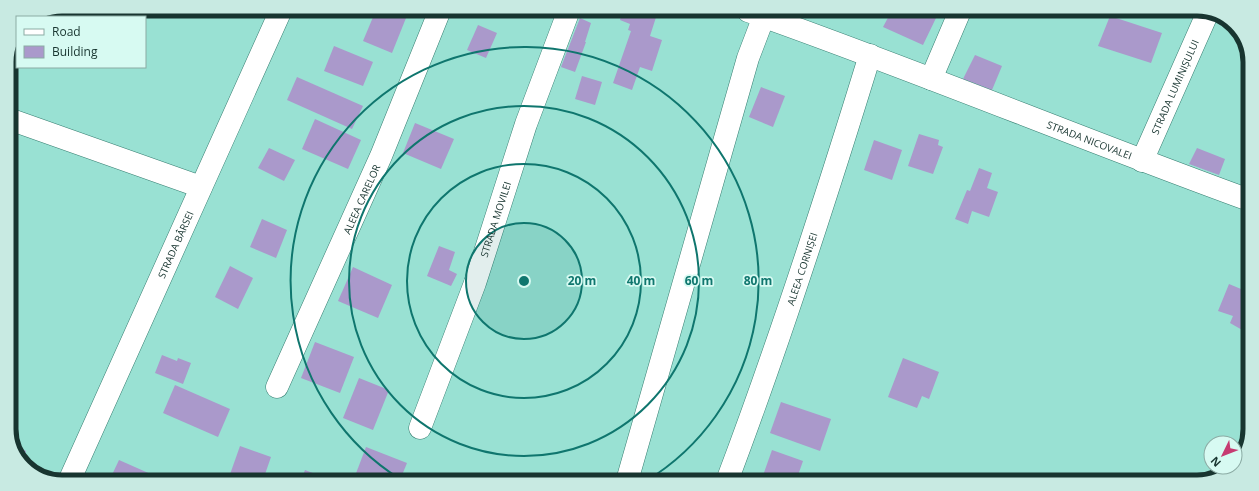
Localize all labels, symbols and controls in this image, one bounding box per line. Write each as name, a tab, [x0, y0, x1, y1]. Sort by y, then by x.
legend	[16, 16, 146, 68]
text: Road	[52, 23, 81, 40]
street label: STRADA LUMINIȘULUI	[1148, 37, 1202, 137]
text: Building	[52, 43, 98, 60]
street label: STRADA NICOVALEI	[1045, 117, 1134, 163]
street label: ALEEA CARELOR	[340, 162, 383, 236]
street label: STRADA MOVILEI	[477, 180, 514, 259]
street label: STRADA BÂRSEI	[154, 209, 197, 281]
street label: ALEEA CORNIȘEI	[783, 231, 821, 307]
text: 20 m	[568, 272, 596, 289]
text: 40 m	[627, 272, 655, 289]
text: 60 m	[685, 272, 713, 289]
text: 80 m	[744, 272, 772, 289]
centre of rings	[517, 274, 531, 288]
north arrow	[1203, 435, 1243, 475]
text: N	[1207, 454, 1224, 471]

